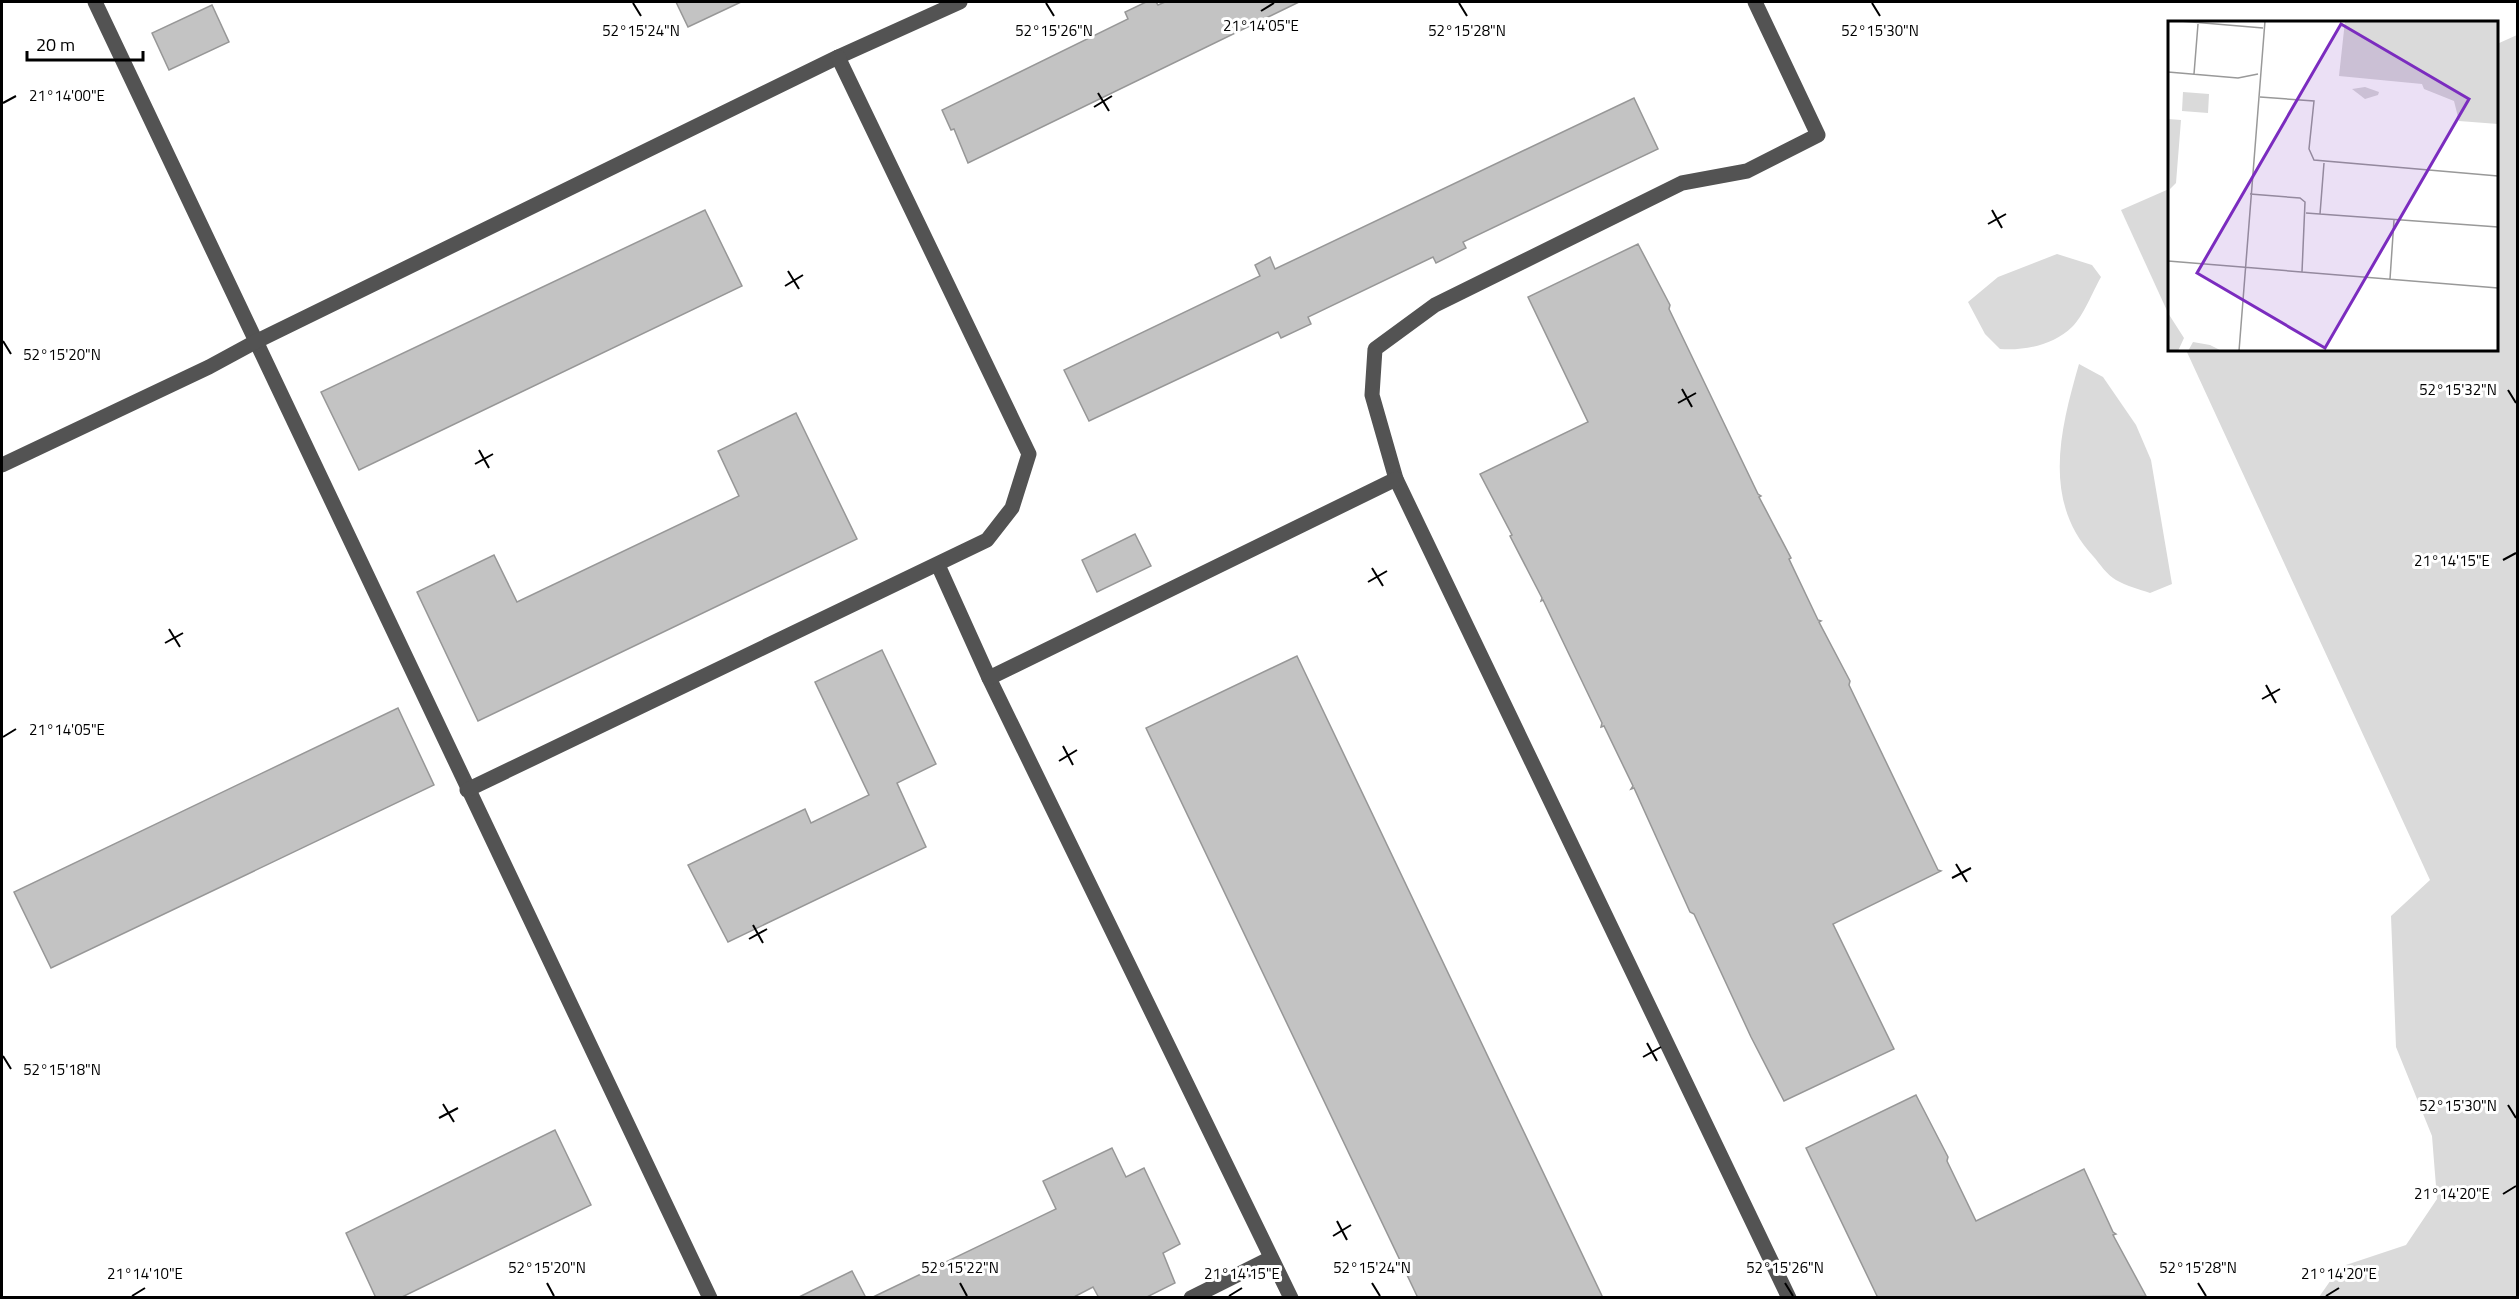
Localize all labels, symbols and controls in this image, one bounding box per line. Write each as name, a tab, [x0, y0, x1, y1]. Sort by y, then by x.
text: 21°14'05"E	[1223, 14, 1299, 37]
text: 52°15'24"N	[602, 19, 680, 42]
text: 52°15'26"N	[1015, 19, 1093, 42]
text: 52°15'28"N	[1428, 19, 1506, 42]
text: 52°15'30"N	[1841, 19, 1919, 42]
inset map	[2168, 21, 2498, 351]
scale bar	[27, 24, 142, 62]
text: 20 m	[36, 31, 75, 58]
text: 21°14'00"E	[29, 84, 105, 107]
text: 52°15'20"N	[23, 343, 101, 366]
text: 52°15'32"N	[2419, 378, 2497, 401]
text: 21°14'15"E	[2414, 549, 2490, 572]
text: 21°14'05"E	[29, 718, 105, 741]
text: 52°15'18"N	[23, 1058, 101, 1081]
text: 52°15'30"N	[2419, 1094, 2497, 1117]
text: 21°14'20"E	[2414, 1182, 2490, 1205]
text: 52°15'20"N	[508, 1256, 586, 1279]
text: 52°15'22"N	[921, 1256, 999, 1279]
text: 52°15'24"N	[1333, 1256, 1411, 1279]
text: 52°15'26"N	[1746, 1256, 1824, 1279]
text: 52°15'28"N	[2159, 1256, 2237, 1279]
text: 21°14'10"E	[107, 1262, 183, 1285]
text: 21°14'15"E	[1204, 1262, 1280, 1285]
text: 21°14'20"E	[2301, 1262, 2377, 1285]

